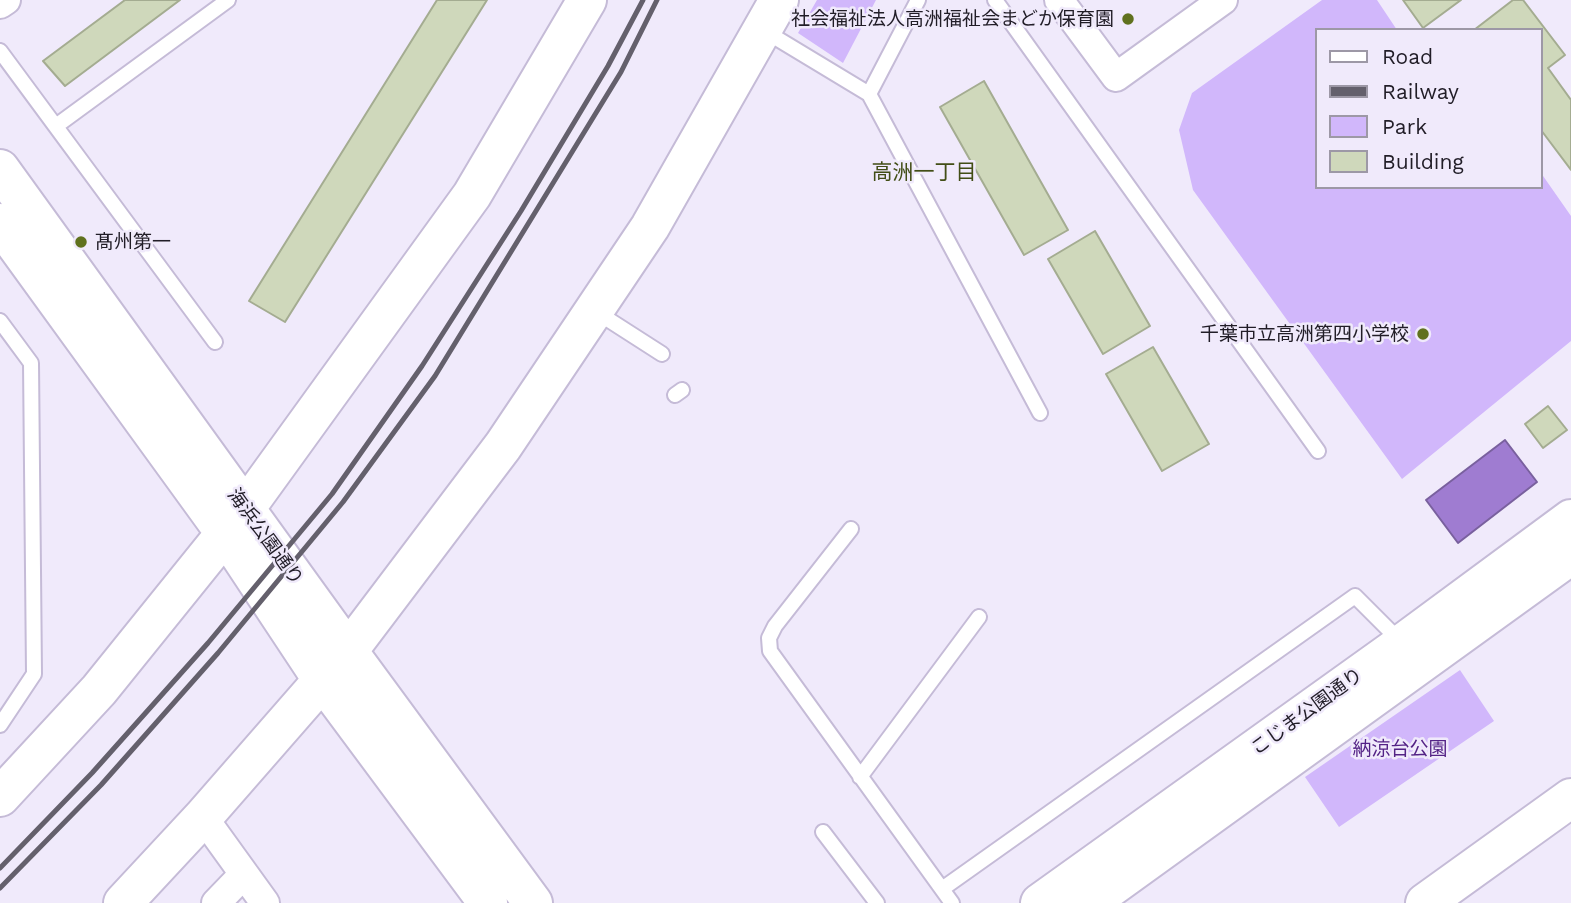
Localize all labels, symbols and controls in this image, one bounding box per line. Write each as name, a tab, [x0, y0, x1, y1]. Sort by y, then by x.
place label: 社会福祉法人高洲福祉会まどか保育園	[791, 8, 1114, 30]
marker: 社会福祉法人高洲福祉会まどか保育園	[1120, 11, 1136, 27]
legend	[1316, 28, 1543, 189]
text: Road	[1382, 44, 1433, 69]
text: Railway	[1382, 79, 1459, 104]
text: Park	[1382, 114, 1427, 139]
text: Building	[1382, 149, 1464, 174]
district label: 高洲一丁目	[872, 160, 976, 186]
place label: 髙州第一	[95, 231, 171, 253]
marker: 髙州第一	[73, 234, 89, 250]
place label: 千葉市立高洲第四小学校	[1200, 323, 1409, 345]
marker: 千葉市立高洲第四小学校	[1415, 326, 1431, 342]
street label: 海浜公園通り	[222, 484, 308, 590]
street label: こじま公園通り	[1246, 664, 1368, 760]
park label: 納涼台公園	[1353, 738, 1447, 760]

